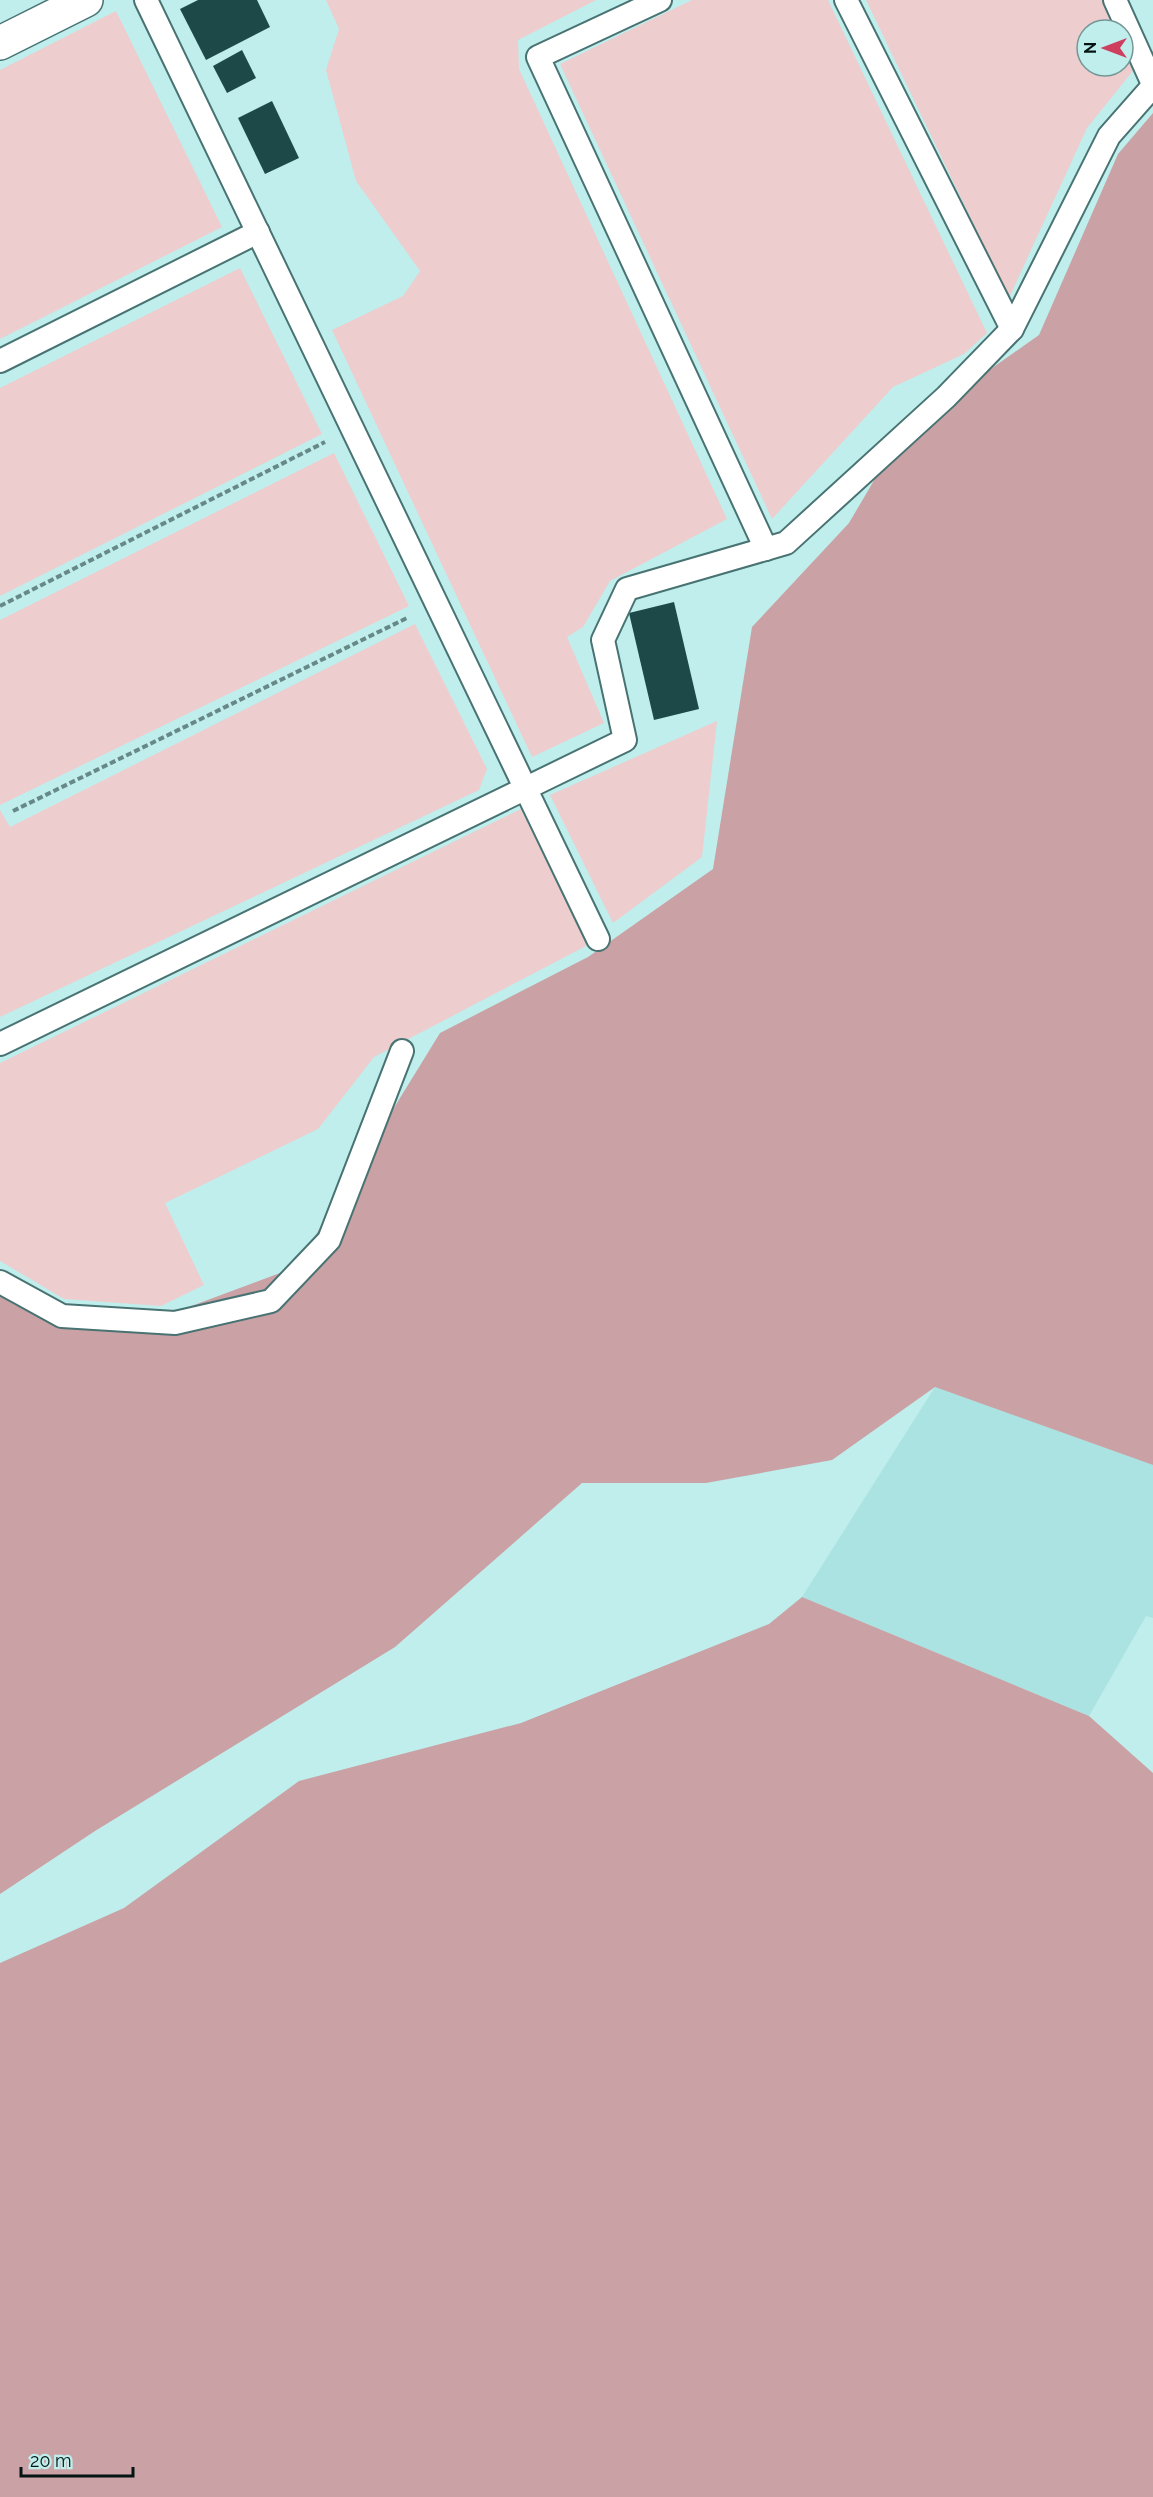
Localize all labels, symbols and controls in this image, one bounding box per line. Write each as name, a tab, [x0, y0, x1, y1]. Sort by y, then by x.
north arrow	[1075, 18, 1135, 78]
text: N	[1081, 42, 1100, 54]
scale bar	[21, 2440, 134, 2478]
text: 20 m	[30, 2450, 72, 2471]

